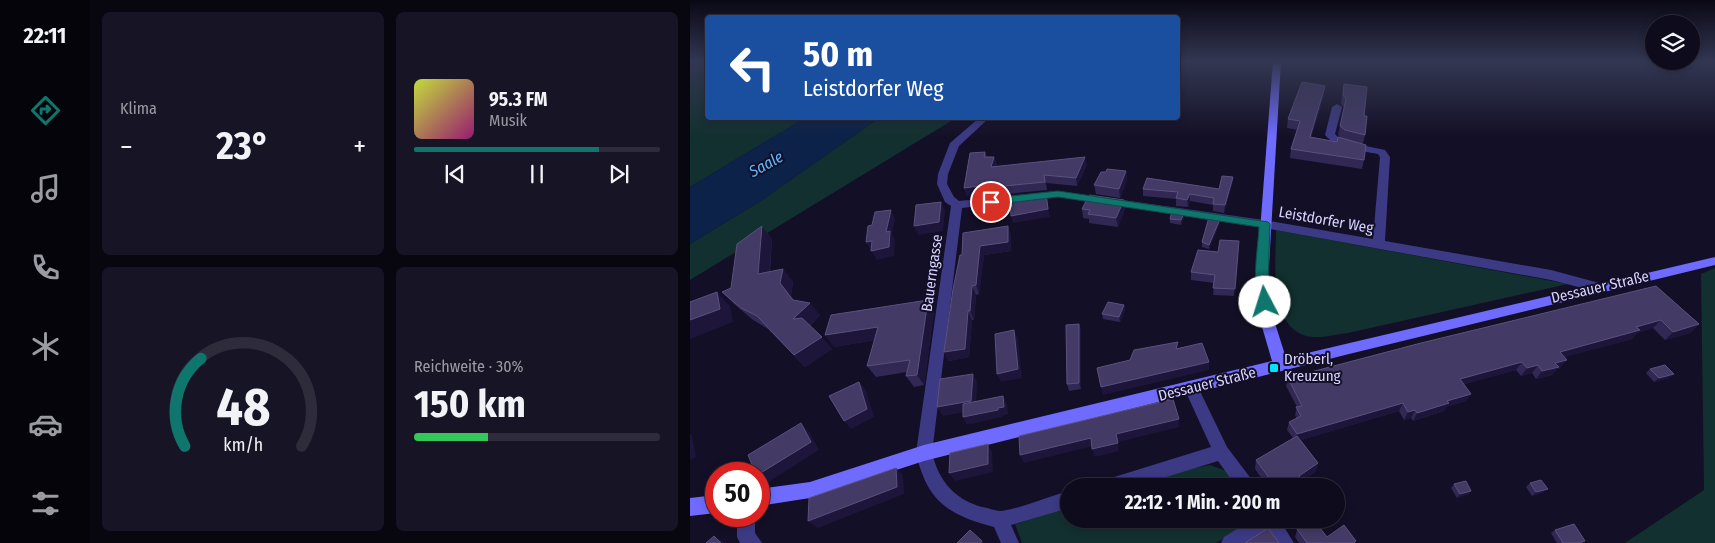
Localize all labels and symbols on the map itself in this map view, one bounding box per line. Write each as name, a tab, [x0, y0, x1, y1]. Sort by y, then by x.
water label: Saale	[745, 147, 787, 182]
pin	[970, 181, 1012, 223]
street label: Leistdorfer Weg	[1277, 203, 1375, 237]
street label: Bauerngasse	[918, 233, 946, 313]
street label: Dessauer Straße	[1549, 267, 1651, 307]
position arrow	[1238, 275, 1290, 327]
place label: Dröberl, Kreuzung	[1284, 350, 1341, 385]
marker: Dröberl, Kreuzung	[1268, 362, 1280, 374]
street label: Dessauer Straße	[1156, 363, 1258, 405]
speed limit sign: 50	[705, 462, 770, 527]

